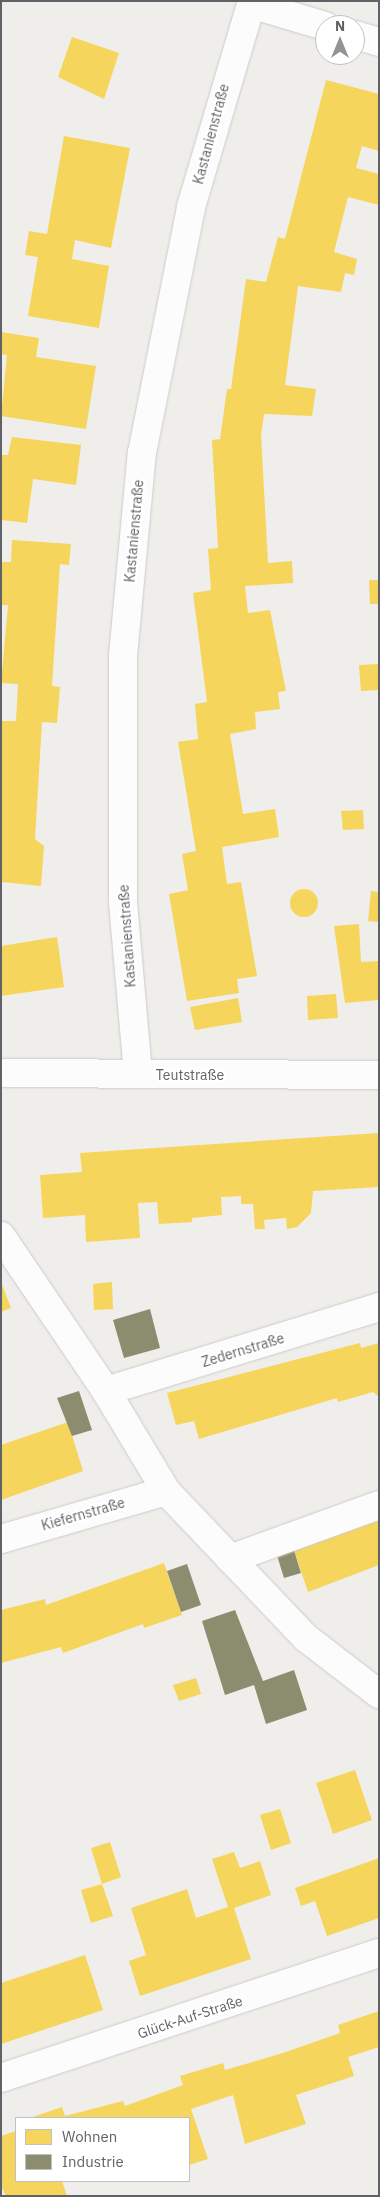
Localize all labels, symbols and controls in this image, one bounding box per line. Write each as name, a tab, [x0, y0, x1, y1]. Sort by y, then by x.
north arrow	[315, 15, 365, 65]
text: N	[335, 17, 345, 35]
street label: Kastanienstraße	[190, 82, 232, 186]
street label: Kastanienstraße	[121, 479, 147, 583]
street label: Kastanienstraße	[115, 884, 139, 988]
street label: Teutstraße	[156, 1067, 224, 1083]
street label: Zedernstraße	[200, 1329, 286, 1371]
street label: Kiefernstraße	[39, 1494, 127, 1534]
street label: Glück-Auf-Straße	[135, 1992, 245, 2042]
legend	[15, 2117, 190, 2182]
text: Wohnen	[62, 2127, 117, 2146]
text: Industrie	[62, 2152, 124, 2171]

